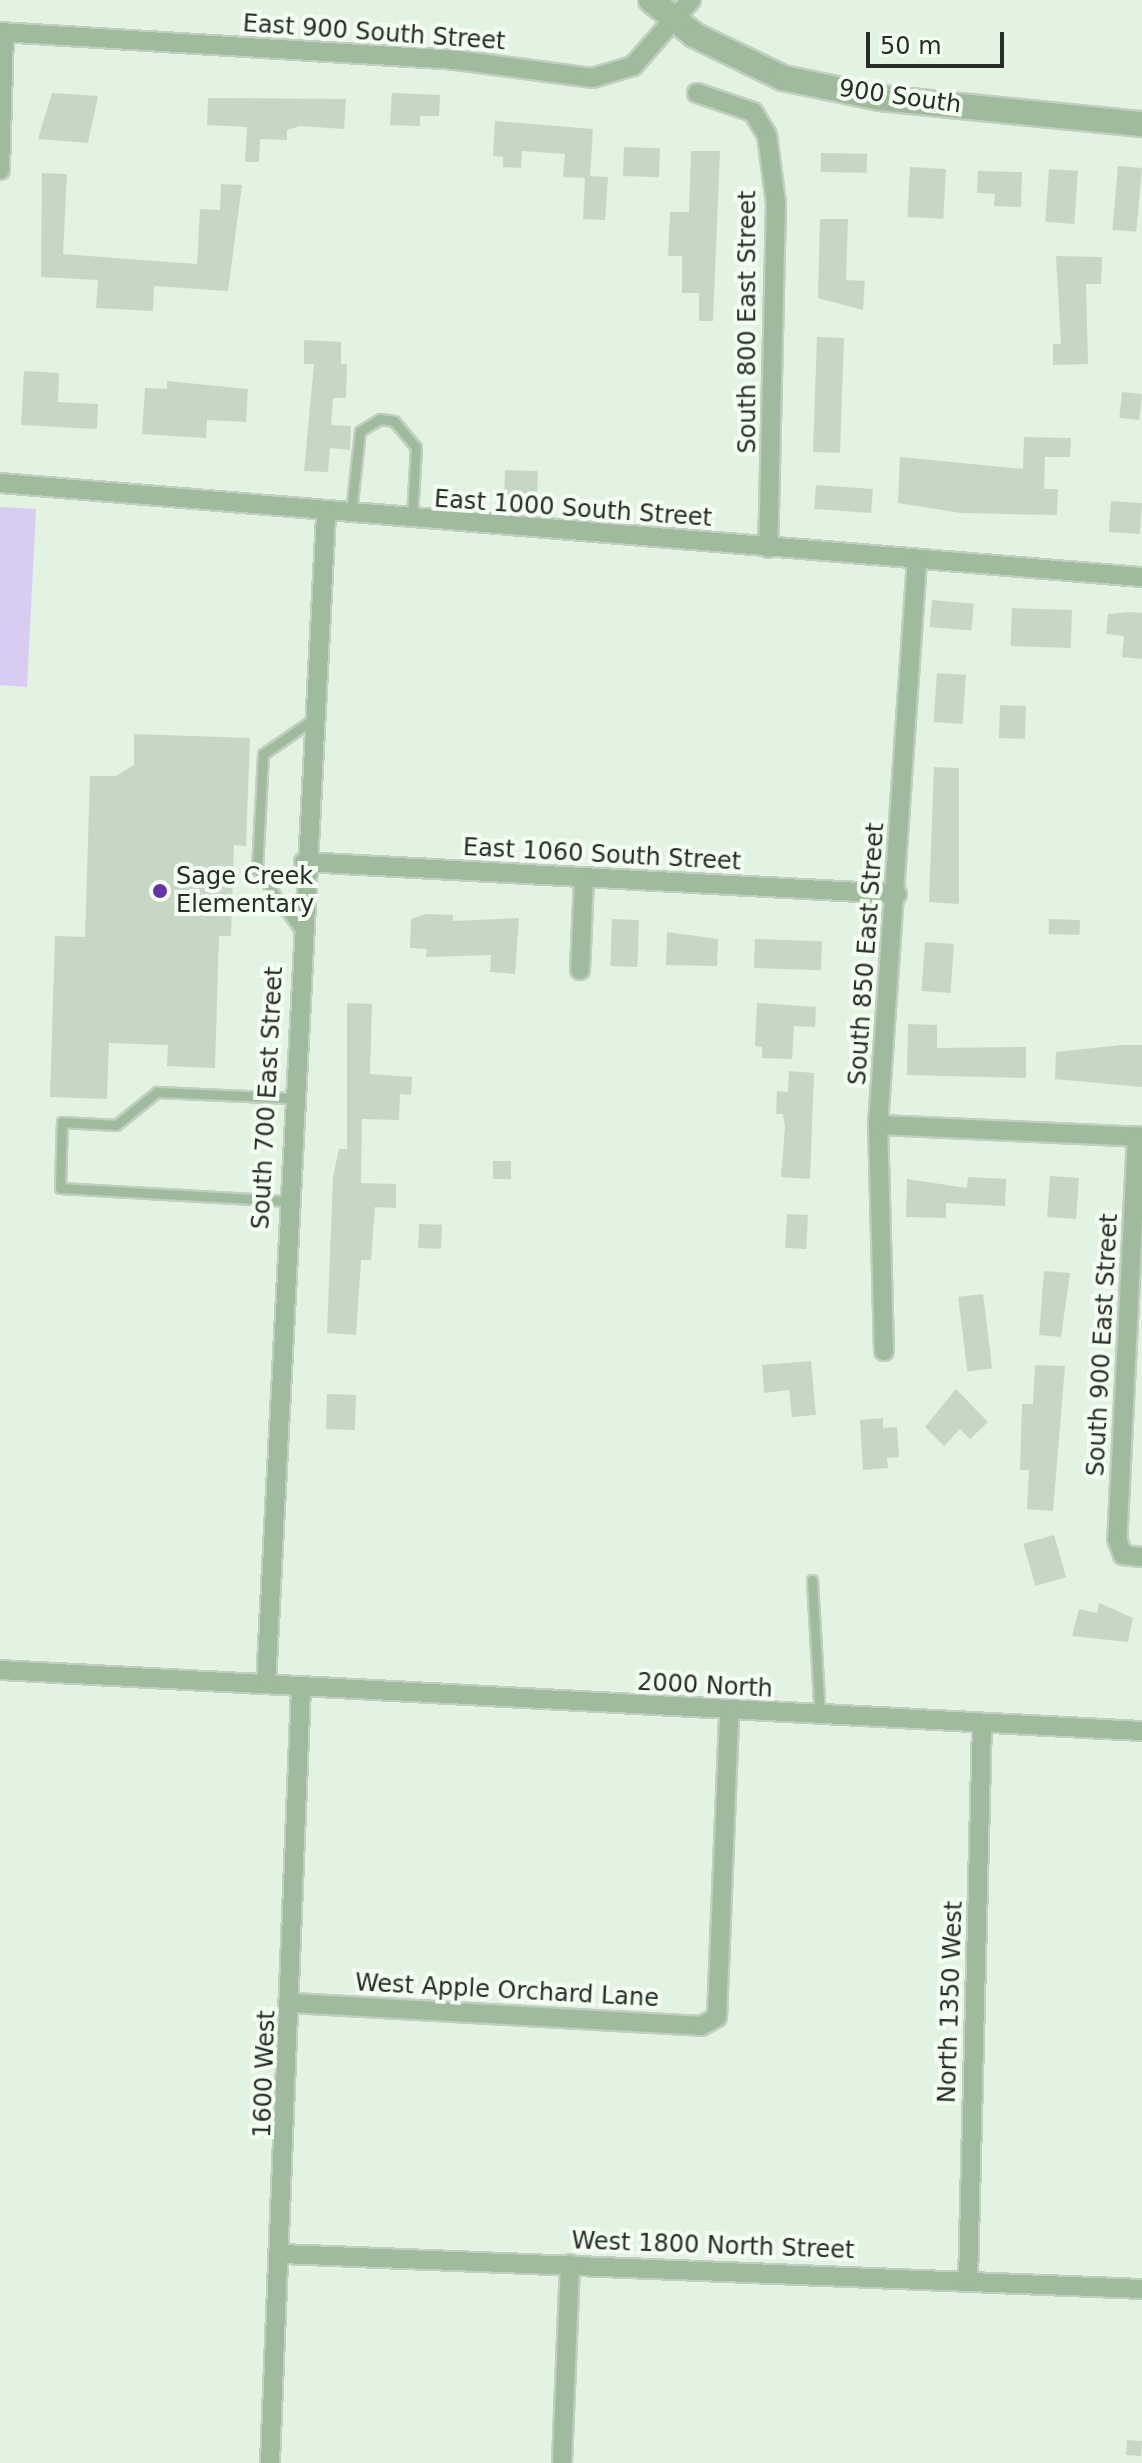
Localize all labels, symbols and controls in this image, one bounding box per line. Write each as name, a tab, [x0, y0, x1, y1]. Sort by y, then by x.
street label: East 900 South Street	[242, 9, 506, 57]
scale bar	[870, 16, 1008, 66]
text: 50 m	[880, 32, 942, 60]
street label: 900 South	[837, 74, 963, 120]
street label: South 800 East Street	[734, 190, 762, 454]
street label: East 1000 South Street	[433, 485, 713, 533]
street label: South 850 East Street	[843, 822, 891, 1086]
street label: East 1060 South Street	[462, 833, 742, 877]
place label: Sage Creek Elementary	[176, 863, 314, 919]
marker: Sage Creek Elementary	[151, 882, 169, 900]
street label: South 700 East Street	[247, 966, 289, 1230]
street label: South 900 East Street	[1082, 1213, 1124, 1477]
street label: 2000 North	[636, 1668, 774, 1704]
street label: North 1350 West	[933, 1900, 969, 2104]
street label: West Apple Orchard Lane	[354, 1969, 660, 2013]
street label: 1600 West	[248, 2010, 282, 2138]
street label: West 1800 North Street	[571, 2227, 855, 2265]

